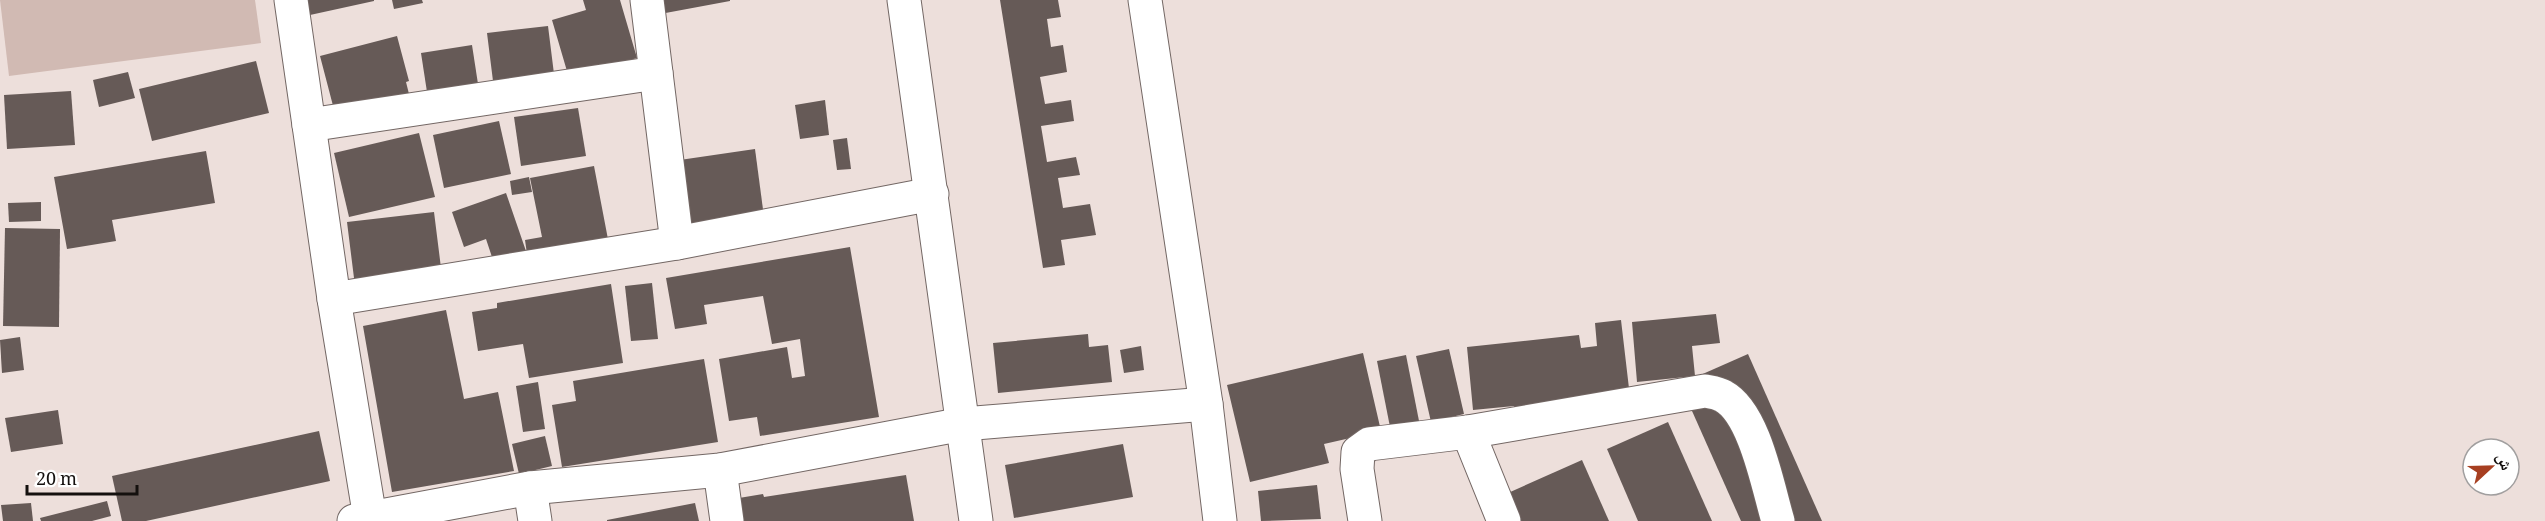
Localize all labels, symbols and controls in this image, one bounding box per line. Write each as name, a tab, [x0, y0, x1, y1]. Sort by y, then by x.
north arrow	[2461, 437, 2521, 497]
text: ش	[2487, 449, 2518, 475]
scale bar	[27, 458, 136, 496]
text: 20 m	[36, 466, 77, 496]

